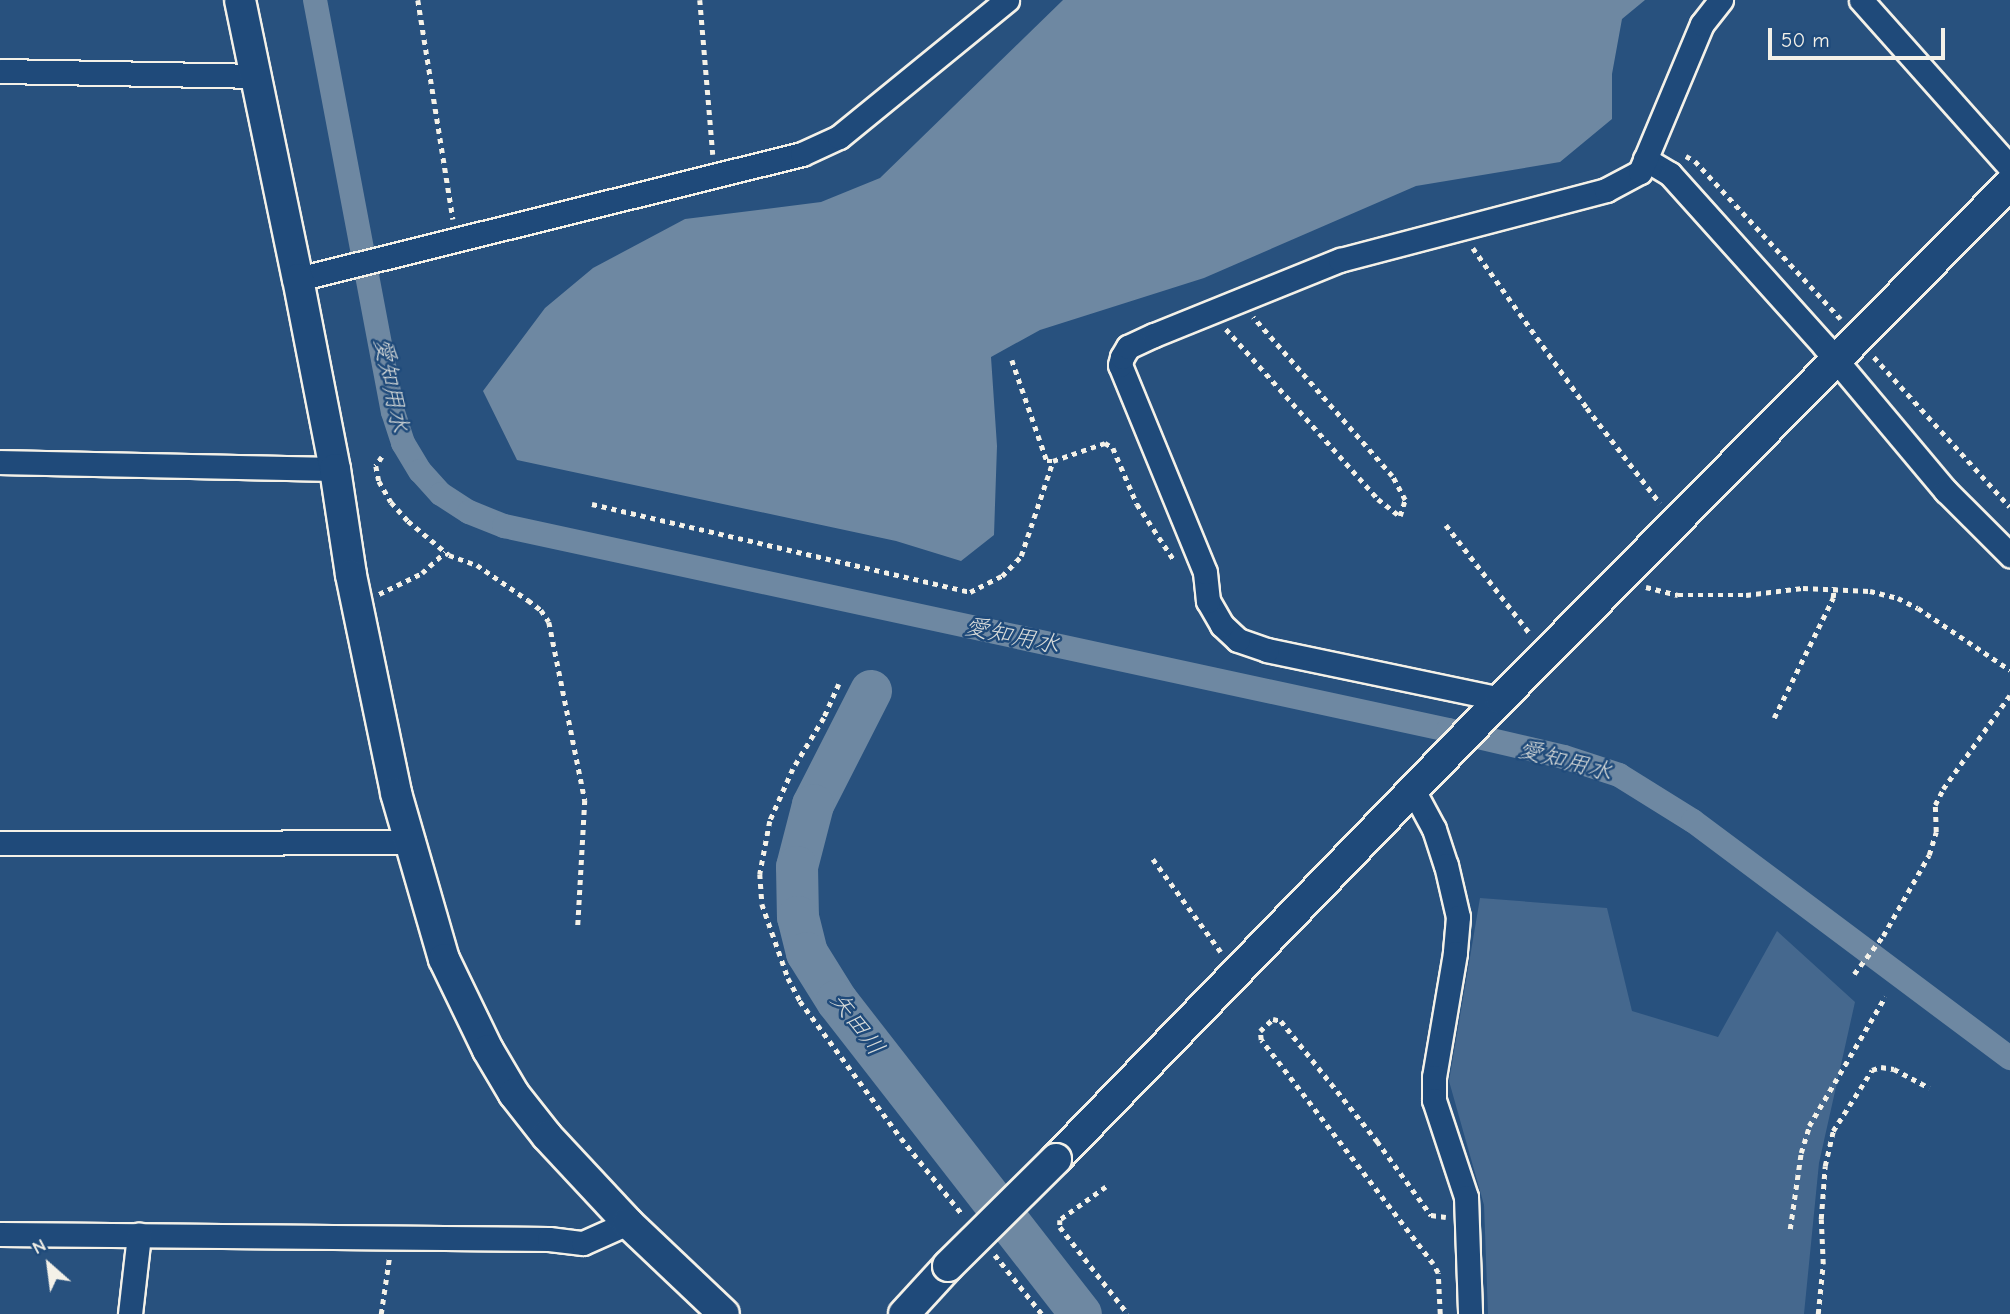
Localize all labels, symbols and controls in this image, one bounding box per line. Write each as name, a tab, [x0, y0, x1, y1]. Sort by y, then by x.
scale bar	[1772, 14, 1949, 58]
text: 50 m	[1781, 28, 1830, 52]
water label: 愛知用水	[368, 335, 414, 435]
water label: 愛知用水	[962, 612, 1062, 660]
water label: 愛知用水	[1515, 735, 1615, 787]
water label: 矢田川	[824, 987, 890, 1061]
north arrow	[14, 1230, 84, 1300]
text: N	[28, 1234, 50, 1259]

